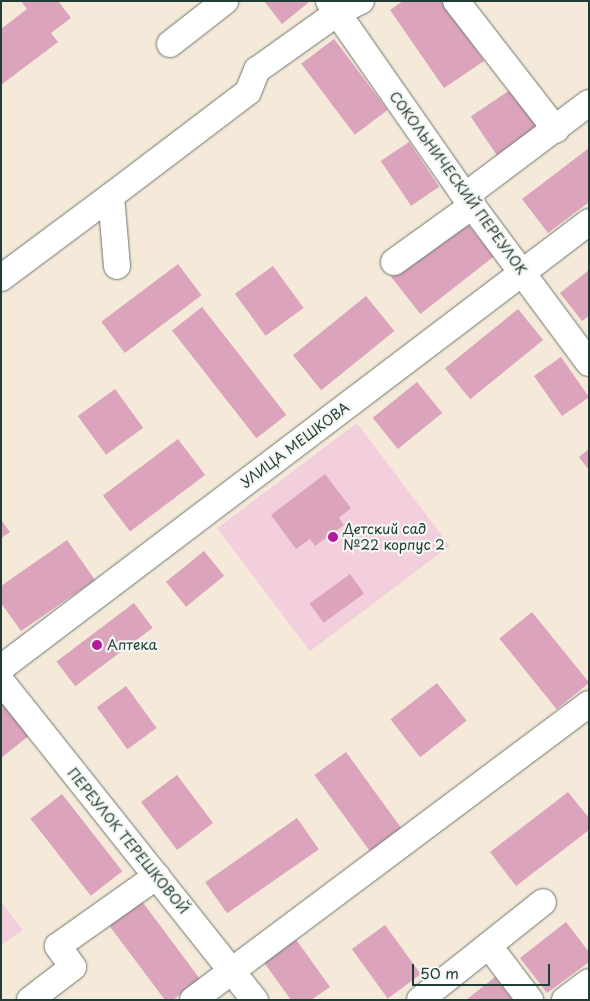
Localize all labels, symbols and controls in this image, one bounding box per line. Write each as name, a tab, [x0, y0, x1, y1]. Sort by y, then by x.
street label: СОКОЛЬНИЧЕСКИЙ ПЕРЕУЛОК	[386, 88, 530, 278]
street label: УЛИЦА МЕШКОВА	[237, 399, 353, 491]
place label: Детский сад №22 корпус 2	[343, 521, 446, 554]
marker: Детский сад №22 корпус 2	[327, 531, 339, 543]
place label: Аптека	[107, 637, 157, 653]
marker: Аптека	[91, 639, 103, 651]
street label: ПЕРЕУЛОК ТЕРЕШКОВОЙ	[64, 765, 192, 917]
scale bar	[415, 954, 552, 986]
text: 50 m	[420, 961, 459, 984]

